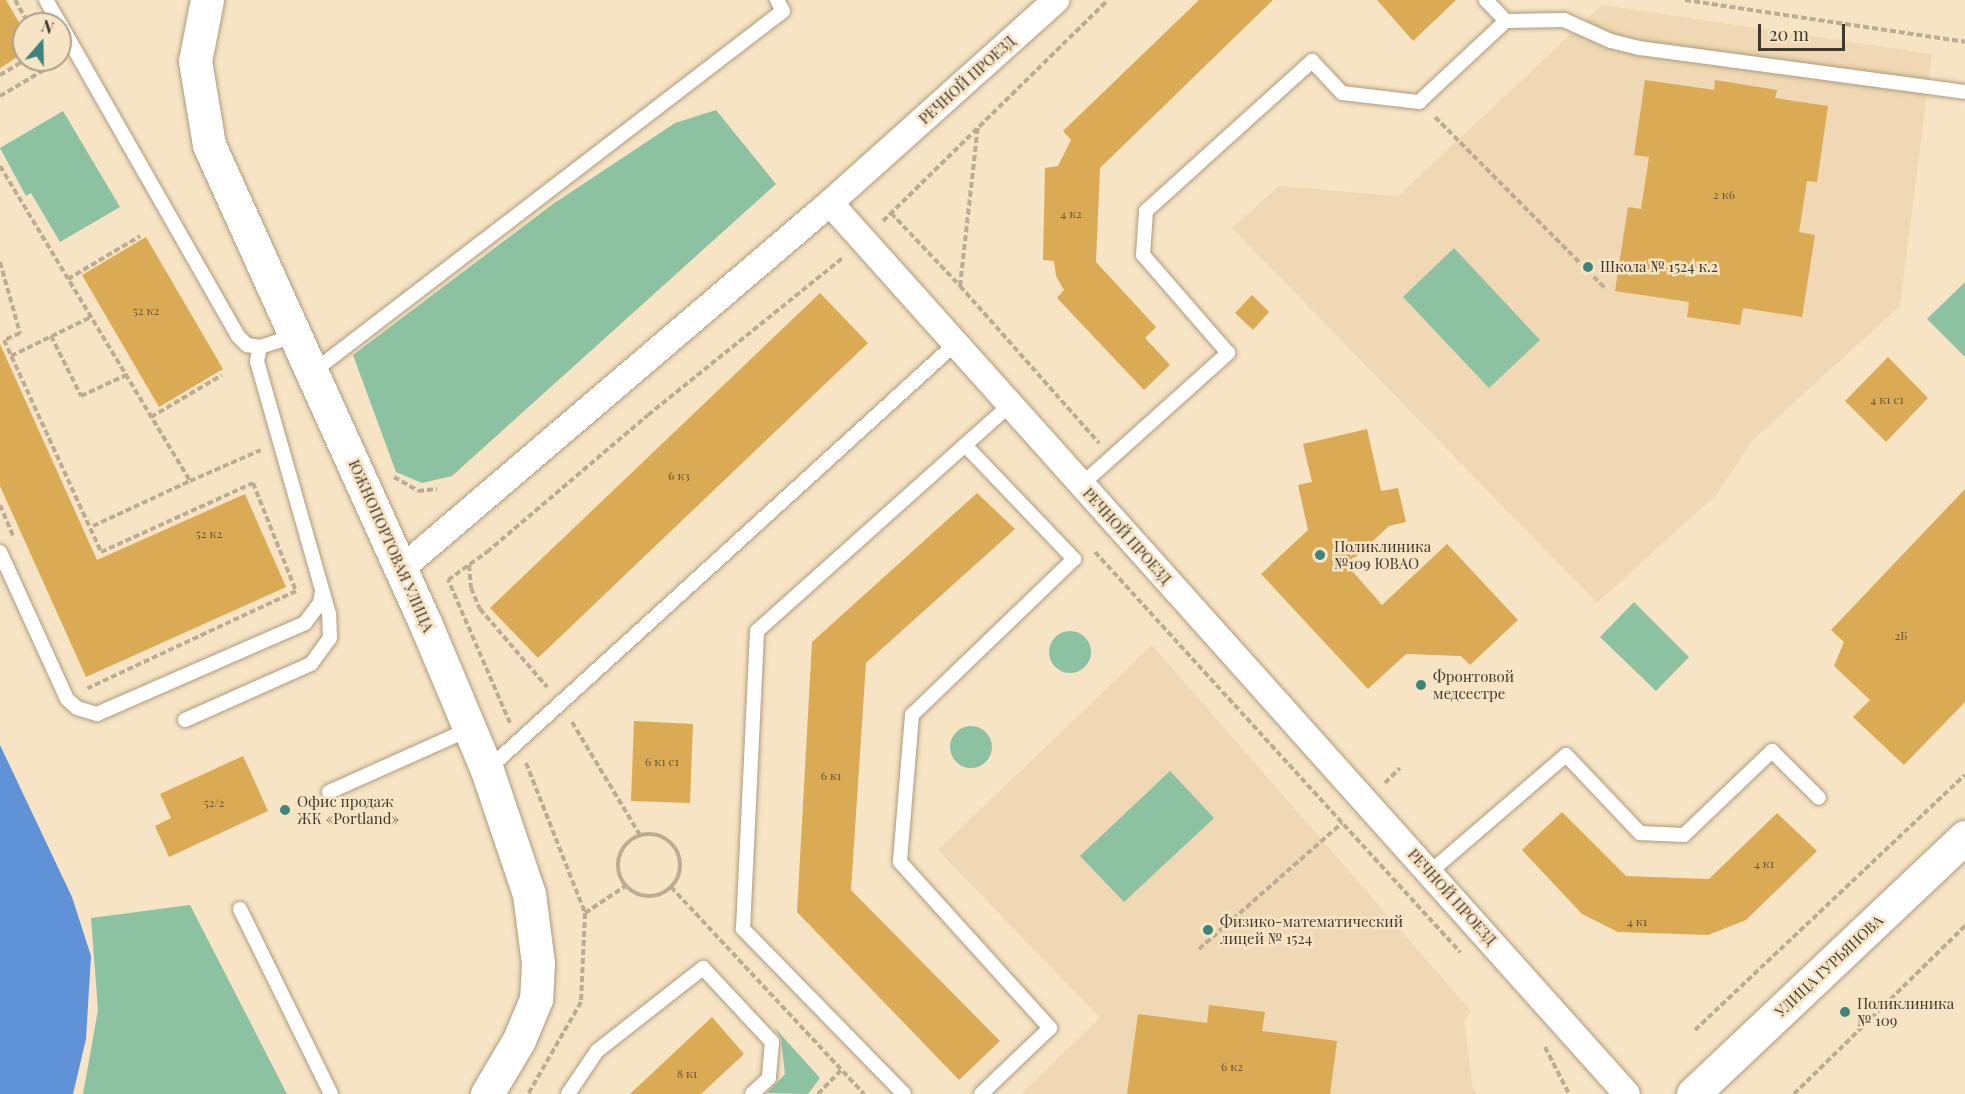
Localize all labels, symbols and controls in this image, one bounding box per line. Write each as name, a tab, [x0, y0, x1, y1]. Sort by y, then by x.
north arrow	[12, 12, 72, 72]
scale bar	[1761, 12, 1848, 50]
text: N	[39, 15, 57, 38]
text: 20 m	[1769, 22, 1809, 46]
street label: РЕЧНОЙ ПРОЕЗД	[915, 32, 1019, 128]
house number: 2 к6	[1713, 188, 1735, 202]
house number: 4 к2	[1060, 207, 1082, 221]
place label: Школа № 1524 к.2	[1600, 258, 1718, 276]
marker: Школа № 1524 к.2	[1581, 260, 1595, 274]
house number: 52 к2	[133, 304, 159, 318]
house number: 4 к1 с1	[1870, 393, 1904, 407]
street label: ЮЖНОПОРТОВАЯ УЛИЦА	[345, 457, 437, 635]
house number: 6 к3	[668, 469, 690, 483]
street label: РЕЧНОЙ ПРОЕЗД	[1079, 484, 1175, 588]
house number: 52 к2	[196, 527, 222, 541]
place label: Поликлиника №109 ЮВАО	[1334, 537, 1431, 572]
marker: Поликлиника №109 ЮВАО	[1311, 546, 1329, 564]
house number: 2Б	[1895, 629, 1907, 643]
place label: Фронтовой медсестре	[1433, 667, 1514, 702]
marker: Фронтовой медсестре	[1414, 678, 1428, 692]
house number: 6 к1 с1	[645, 755, 679, 769]
house number: 6 к1	[821, 769, 841, 783]
place label: Офис продаж ЖК «Portland»	[297, 792, 399, 827]
house number: 52/2	[204, 796, 224, 810]
marker: Офис продаж ЖК «Portland»	[278, 803, 292, 817]
street label: РЕЧНОЙ ПРОЕЗД	[1404, 845, 1500, 949]
house number: 4 к1	[1754, 857, 1774, 871]
street label: УЛИЦА ГУРЬЯНОВА	[1771, 911, 1887, 1021]
place label: Физико-математический лицей № 1524	[1220, 912, 1403, 947]
house number: 4 к1	[1627, 915, 1647, 929]
marker: Физико-математический лицей № 1524	[1201, 923, 1215, 937]
place label: Поликлиника № 109	[1857, 994, 1954, 1029]
marker: Поликлиника № 109	[1838, 1005, 1852, 1019]
house number: 6 к2	[1221, 1060, 1243, 1074]
house number: 8 к1	[677, 1067, 697, 1081]

